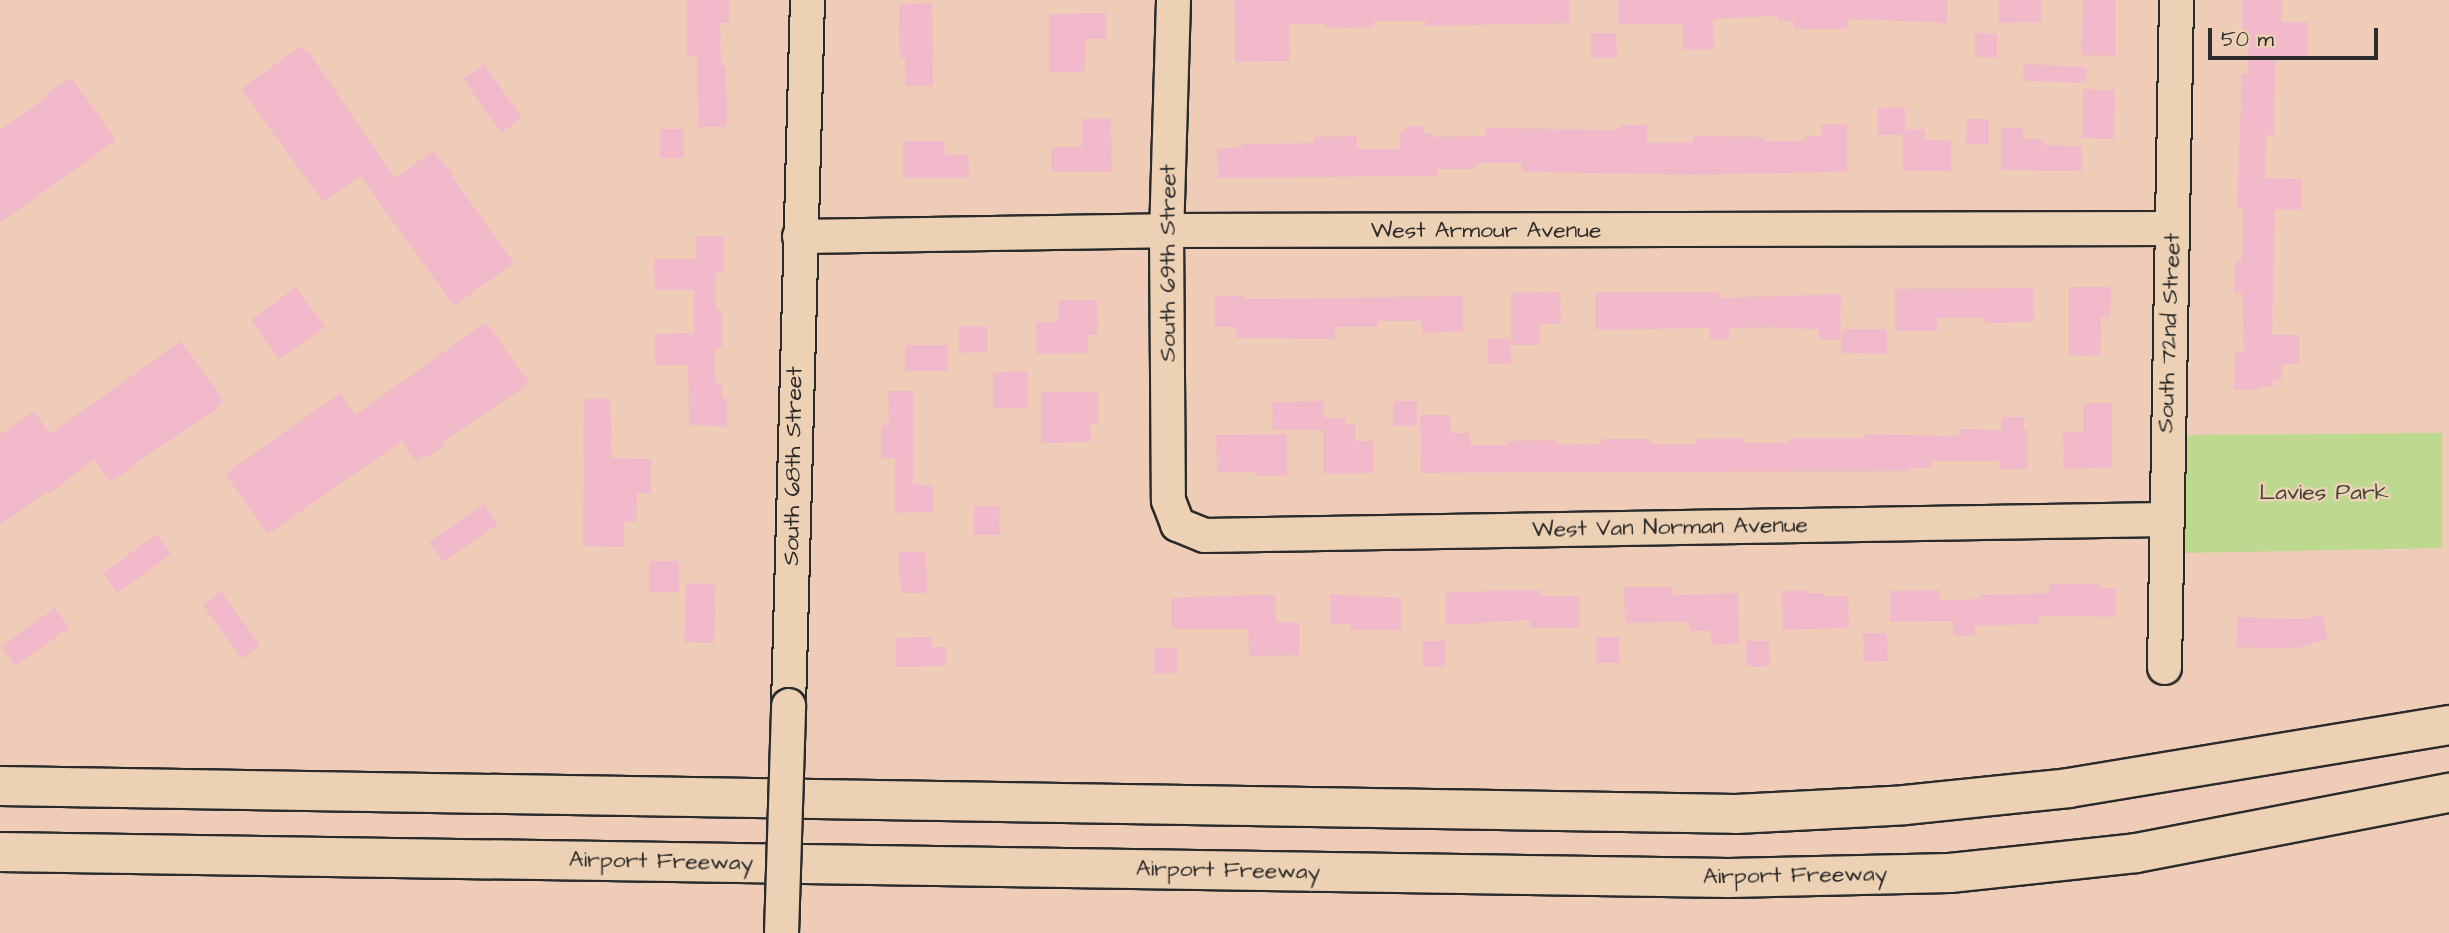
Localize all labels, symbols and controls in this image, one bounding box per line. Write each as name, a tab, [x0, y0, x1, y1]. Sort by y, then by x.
scale bar	[2211, 14, 2381, 58]
text: 50 m	[2221, 25, 2274, 54]
street label: South 69th Street	[1154, 164, 1182, 362]
street label: West Armour Avenue	[1371, 216, 1601, 244]
street label: South 72nd Street	[2152, 233, 2186, 433]
street label: South 68th Street	[777, 366, 809, 566]
park label: Lavies Park	[2259, 478, 2389, 506]
street label: West Van Norman Avenue	[1532, 511, 1808, 543]
street label: Airport Freeway	[569, 846, 753, 876]
street label: Airport Freeway	[1136, 855, 1320, 885]
street label: Airport Freeway	[1703, 860, 1887, 890]

